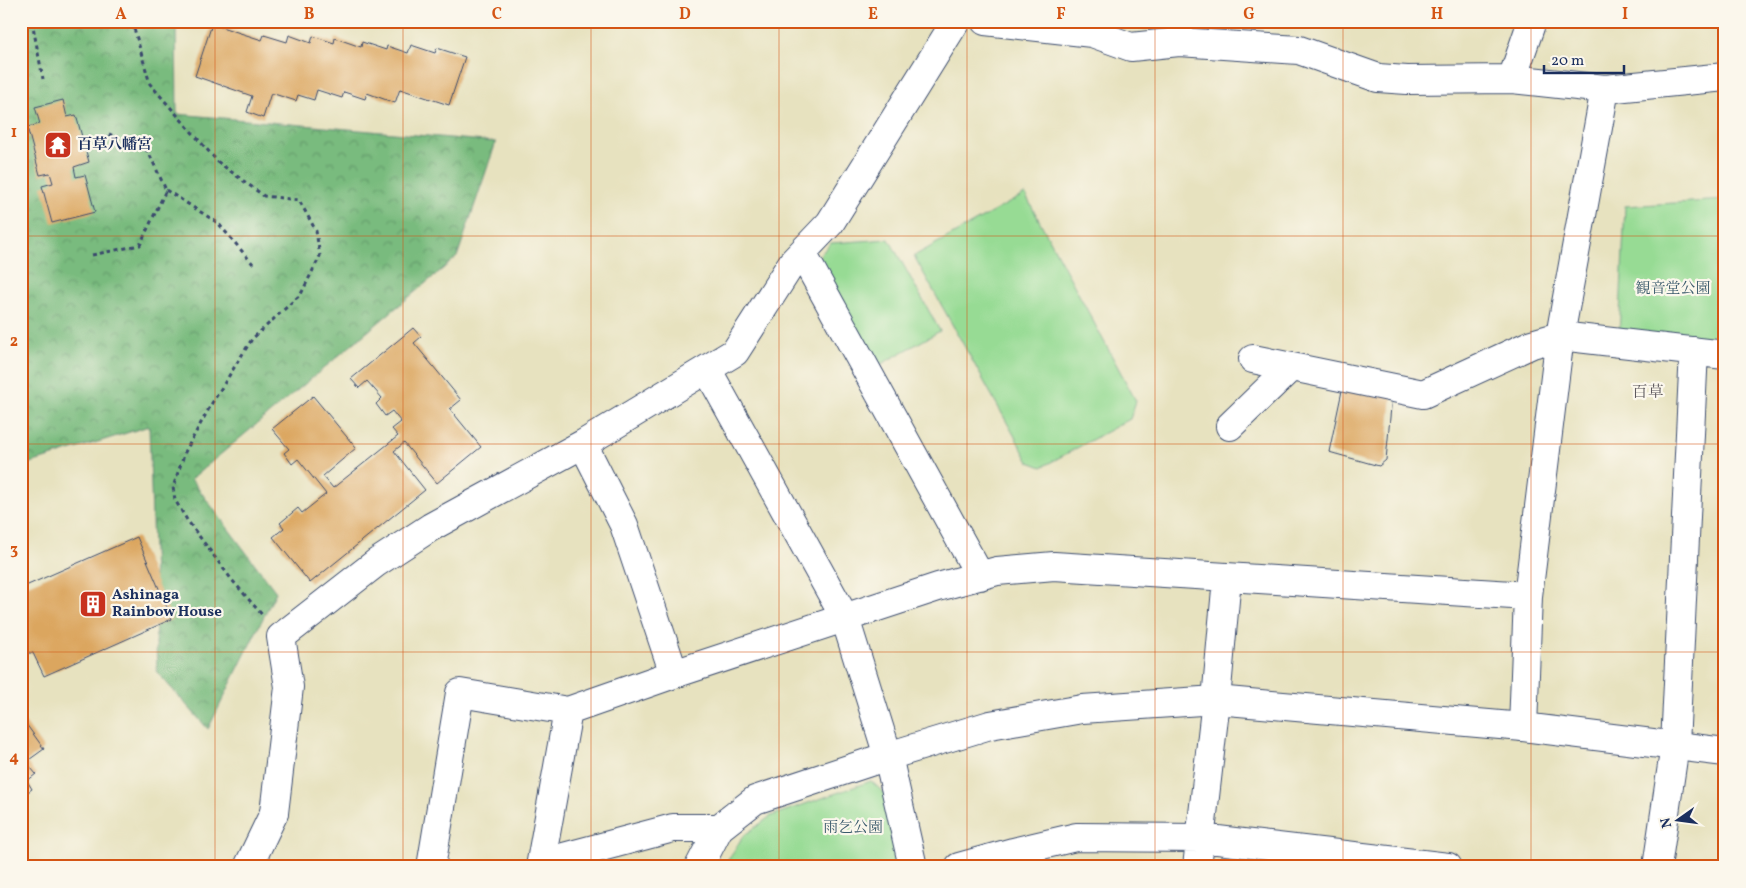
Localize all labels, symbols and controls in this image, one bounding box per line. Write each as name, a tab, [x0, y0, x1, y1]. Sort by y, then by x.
text: A	[115, 4, 127, 26]
text: B	[304, 4, 315, 26]
text: C	[492, 4, 502, 26]
text: D	[679, 4, 691, 26]
text: E	[868, 4, 878, 26]
text: F	[1056, 4, 1066, 26]
text: G	[1243, 4, 1255, 26]
text: H	[1431, 4, 1443, 26]
text: I	[1622, 4, 1628, 26]
scale bar	[1544, 42, 1624, 74]
text: 20 m	[1551, 51, 1584, 72]
text: 1	[11, 122, 17, 144]
temple icon: 百草八幡宮	[43, 130, 73, 160]
place label: 百草八幡宮	[77, 135, 152, 156]
park label: 観音堂公園	[1635, 279, 1711, 300]
text: 2	[10, 331, 18, 353]
district label: 百草	[1632, 382, 1664, 404]
text: 3	[10, 539, 18, 561]
place label: Ashinaga Rainbow House	[112, 585, 222, 623]
building icon: Ashinaga Rainbow House	[78, 589, 108, 619]
text: 4	[9, 747, 19, 769]
north arrow	[1654, 796, 1704, 846]
text: N	[1656, 816, 1677, 830]
park label: 雨乞公園	[823, 818, 883, 839]

